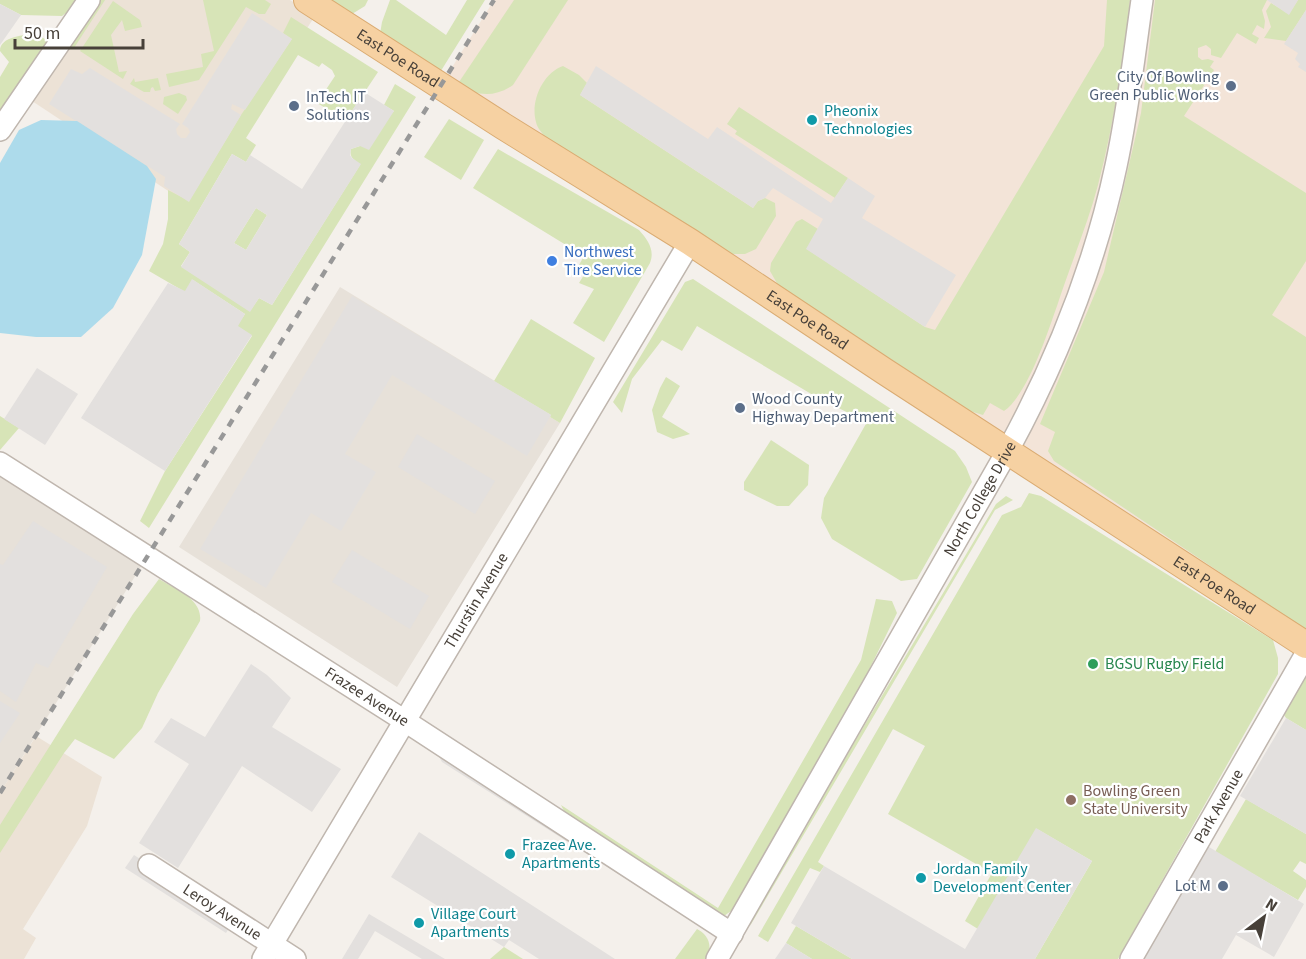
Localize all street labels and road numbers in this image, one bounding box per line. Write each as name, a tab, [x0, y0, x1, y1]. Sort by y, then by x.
street label: East Poe Road	[352, 24, 444, 93]
street label: East Poe Road	[762, 285, 853, 355]
street label: North College Drive	[938, 437, 1022, 561]
street label: Thurstin Avenue	[439, 548, 514, 653]
street label: East Poe Road	[1169, 551, 1260, 620]
street label: Frazee Avenue	[321, 662, 413, 732]
street label: Park Avenue	[1189, 765, 1249, 848]
street label: Leroy Avenue	[179, 879, 266, 946]

